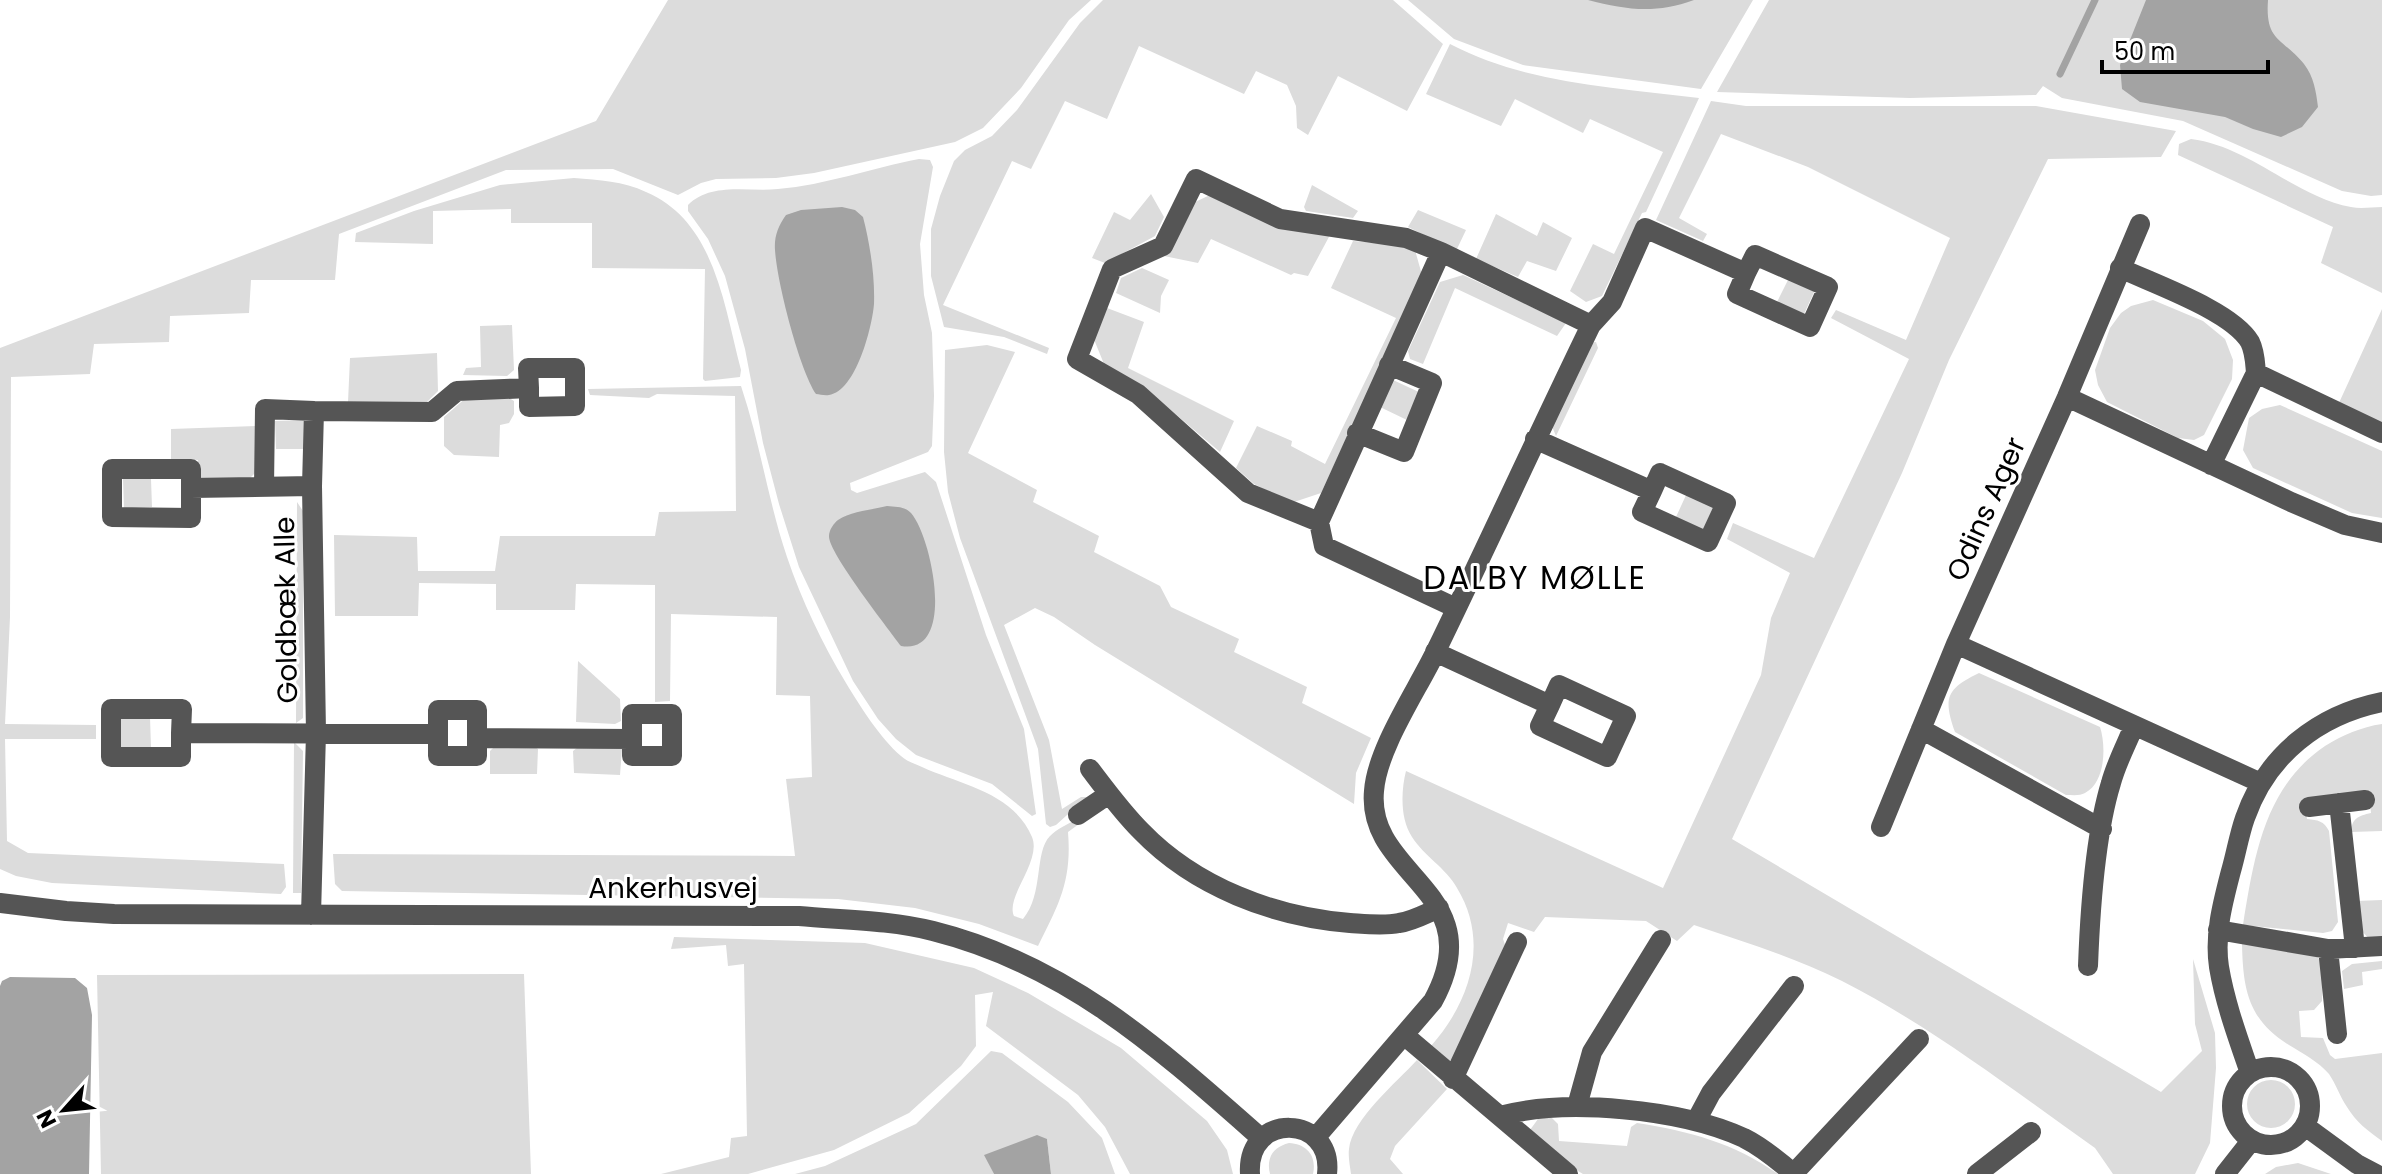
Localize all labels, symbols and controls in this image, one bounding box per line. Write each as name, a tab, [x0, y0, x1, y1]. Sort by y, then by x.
scale bar	[2102, 24, 2268, 74]
text: 50 m	[2114, 35, 2175, 68]
street label: Odins Ager	[1937, 431, 2035, 587]
street label: Goldbæk Alle	[265, 516, 307, 704]
district label: DALBY MØLLE	[1423, 555, 1647, 600]
street label: Ankerhusvej	[588, 869, 758, 908]
north arrow	[24, 1070, 104, 1150]
text: N	[29, 1104, 64, 1133]

